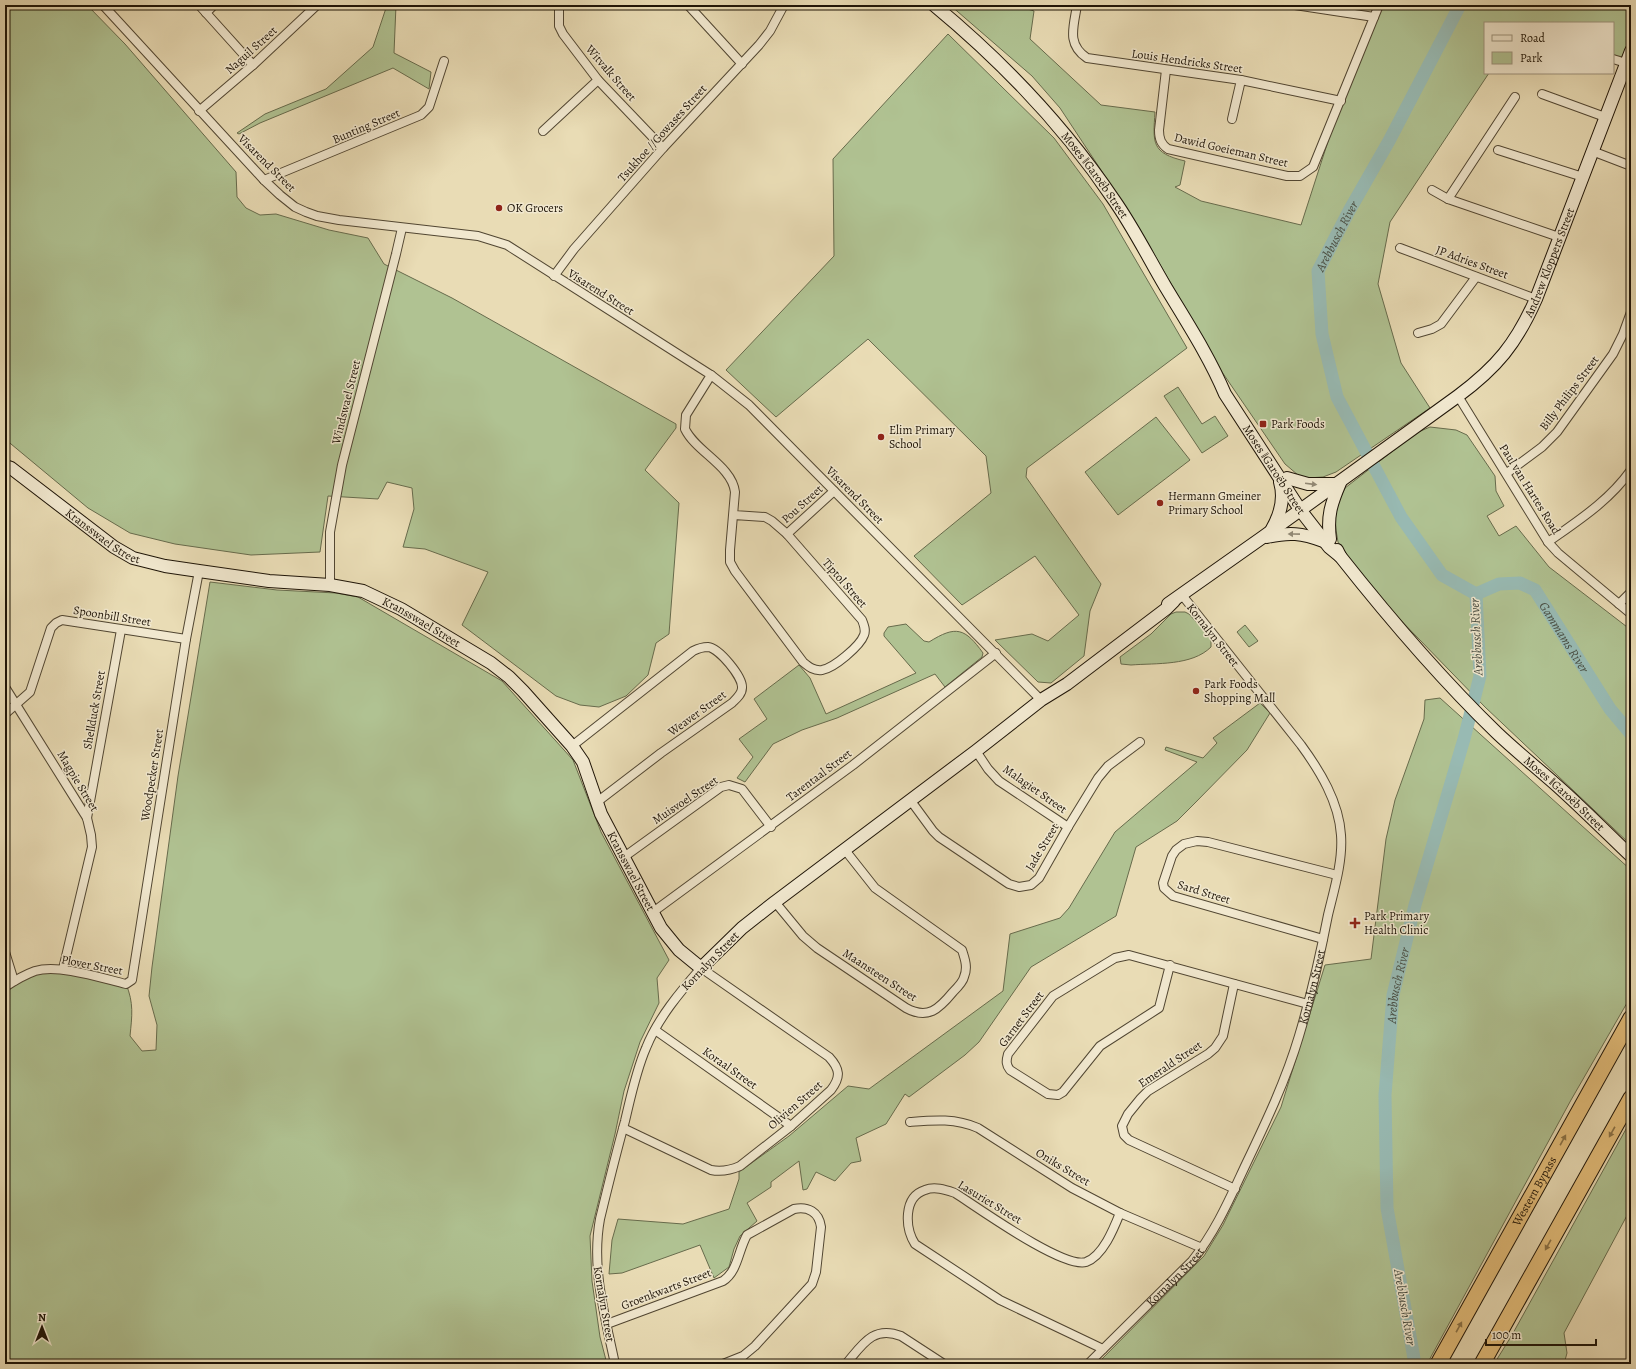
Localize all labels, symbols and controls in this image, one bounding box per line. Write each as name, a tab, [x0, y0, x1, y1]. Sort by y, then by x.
street label: Naguil Street	[222, 22, 280, 78]
legend	[1484, 22, 1614, 74]
text: Road	[1520, 30, 1546, 46]
street label: Witvalk Street	[581, 41, 640, 105]
street label: Louis Hendricks Street	[1130, 45, 1244, 77]
text: Park	[1520, 50, 1543, 66]
street label: Tsukhoe //Gowases Street	[614, 81, 710, 185]
street label: Bunting Street	[330, 105, 402, 147]
street label: Moses ǁGaroëb Street	[1058, 128, 1132, 222]
street label: Dawid Goeieman Street	[1172, 129, 1290, 171]
street label: Visarend Street	[234, 130, 299, 195]
water label: Arebbusch River	[1310, 197, 1362, 275]
place label: OK Grocers	[507, 200, 563, 216]
marker: OK Grocers	[494, 203, 504, 213]
street label: Andrew Kloppers Street	[1520, 205, 1578, 321]
street label: JP Adries Street	[1434, 241, 1511, 283]
street label: Visarend Street	[564, 265, 637, 319]
street label: Billy Philips Street	[1536, 352, 1602, 434]
street label: Windswael Street	[328, 358, 364, 447]
place label: Park Foods	[1271, 416, 1325, 432]
marker: Park Foods	[1258, 419, 1268, 429]
street label: Moses ǁGaroëb Street	[1239, 421, 1309, 518]
place label: Elim Primary School	[889, 422, 956, 452]
marker: Elim Primary School	[876, 432, 886, 442]
street label: Paul van Hartes Road	[1496, 441, 1565, 538]
street label: Visarend Street	[822, 462, 887, 527]
street label: Pou Street	[778, 481, 826, 527]
one-way arrow	[1305, 481, 1318, 487]
place label: Hermann Gmeiner Primary School	[1168, 488, 1261, 518]
marker: Hermann Gmeiner Primary School	[1155, 498, 1165, 508]
street label: Kransswael Street	[62, 505, 142, 567]
one-way arrow	[1287, 531, 1300, 537]
street label: Tiptol Street	[819, 555, 871, 611]
street label: Kransswael Street	[380, 593, 464, 651]
water label: Arebbusch River	[1465, 598, 1487, 677]
water label: Gammams River	[1536, 598, 1594, 676]
street label: Kornalyn Street	[1183, 600, 1243, 670]
street label: Spoonbill Street	[72, 602, 152, 630]
street label: Shellduck Street	[79, 669, 109, 751]
place label: Park Foods Shopping Mall	[1204, 676, 1275, 706]
marker: Park Foods Shopping Mall	[1191, 686, 1201, 696]
street label: Weaver Street	[664, 687, 729, 740]
street label: Woodpecker Street	[137, 728, 167, 823]
street label: Tarentaal Street	[783, 745, 855, 805]
street label: Magpie Street	[53, 747, 103, 815]
street label: Moses ǁGaroëb Street	[1520, 753, 1608, 834]
street label: Malagiet Street	[1000, 761, 1070, 817]
street label: Muisvoel Street	[649, 772, 721, 828]
street label: Jade Street	[1022, 820, 1062, 874]
street label: Kransswael Street	[603, 828, 659, 914]
street label: Sard Street	[1176, 876, 1232, 908]
place label: Park Primary Health Clinic	[1364, 908, 1430, 938]
marker: Park Primary Health Clinic	[1349, 917, 1361, 929]
street label: Kornalyn Street	[678, 928, 742, 994]
street label: Maansteen Street	[840, 945, 920, 1005]
water label: Arebbusch River	[1382, 945, 1413, 1025]
street label: Kornalyn Street	[1295, 948, 1329, 1026]
street label: Plover Street	[60, 951, 124, 979]
street label: Garnet Street	[995, 988, 1047, 1050]
street label: Emerald Street	[1135, 1037, 1205, 1091]
street label: Koraal Street	[699, 1043, 761, 1093]
street label: Olivien Street	[764, 1077, 826, 1133]
one-way arrow	[1609, 1126, 1615, 1138]
one-way arrow	[1560, 1134, 1566, 1146]
street label: Oniks Street	[1033, 1144, 1093, 1190]
street label: Western Bypass	[1508, 1153, 1560, 1230]
street label: Lasuriet Street	[955, 1177, 1025, 1227]
one-way arrow	[1545, 1240, 1552, 1251]
street label: Kornalyn Street	[1142, 1244, 1208, 1310]
street label: Groenkwarts Street	[619, 1264, 713, 1314]
street label: Kornalyn Street	[589, 1265, 619, 1343]
water label: Arebbusch River	[1390, 1267, 1420, 1347]
north arrow	[22, 1307, 62, 1347]
text: N	[38, 1310, 46, 1325]
one-way arrow	[1456, 1321, 1463, 1333]
scale bar	[1486, 1321, 1596, 1347]
text: 100 m	[1492, 1327, 1521, 1343]

